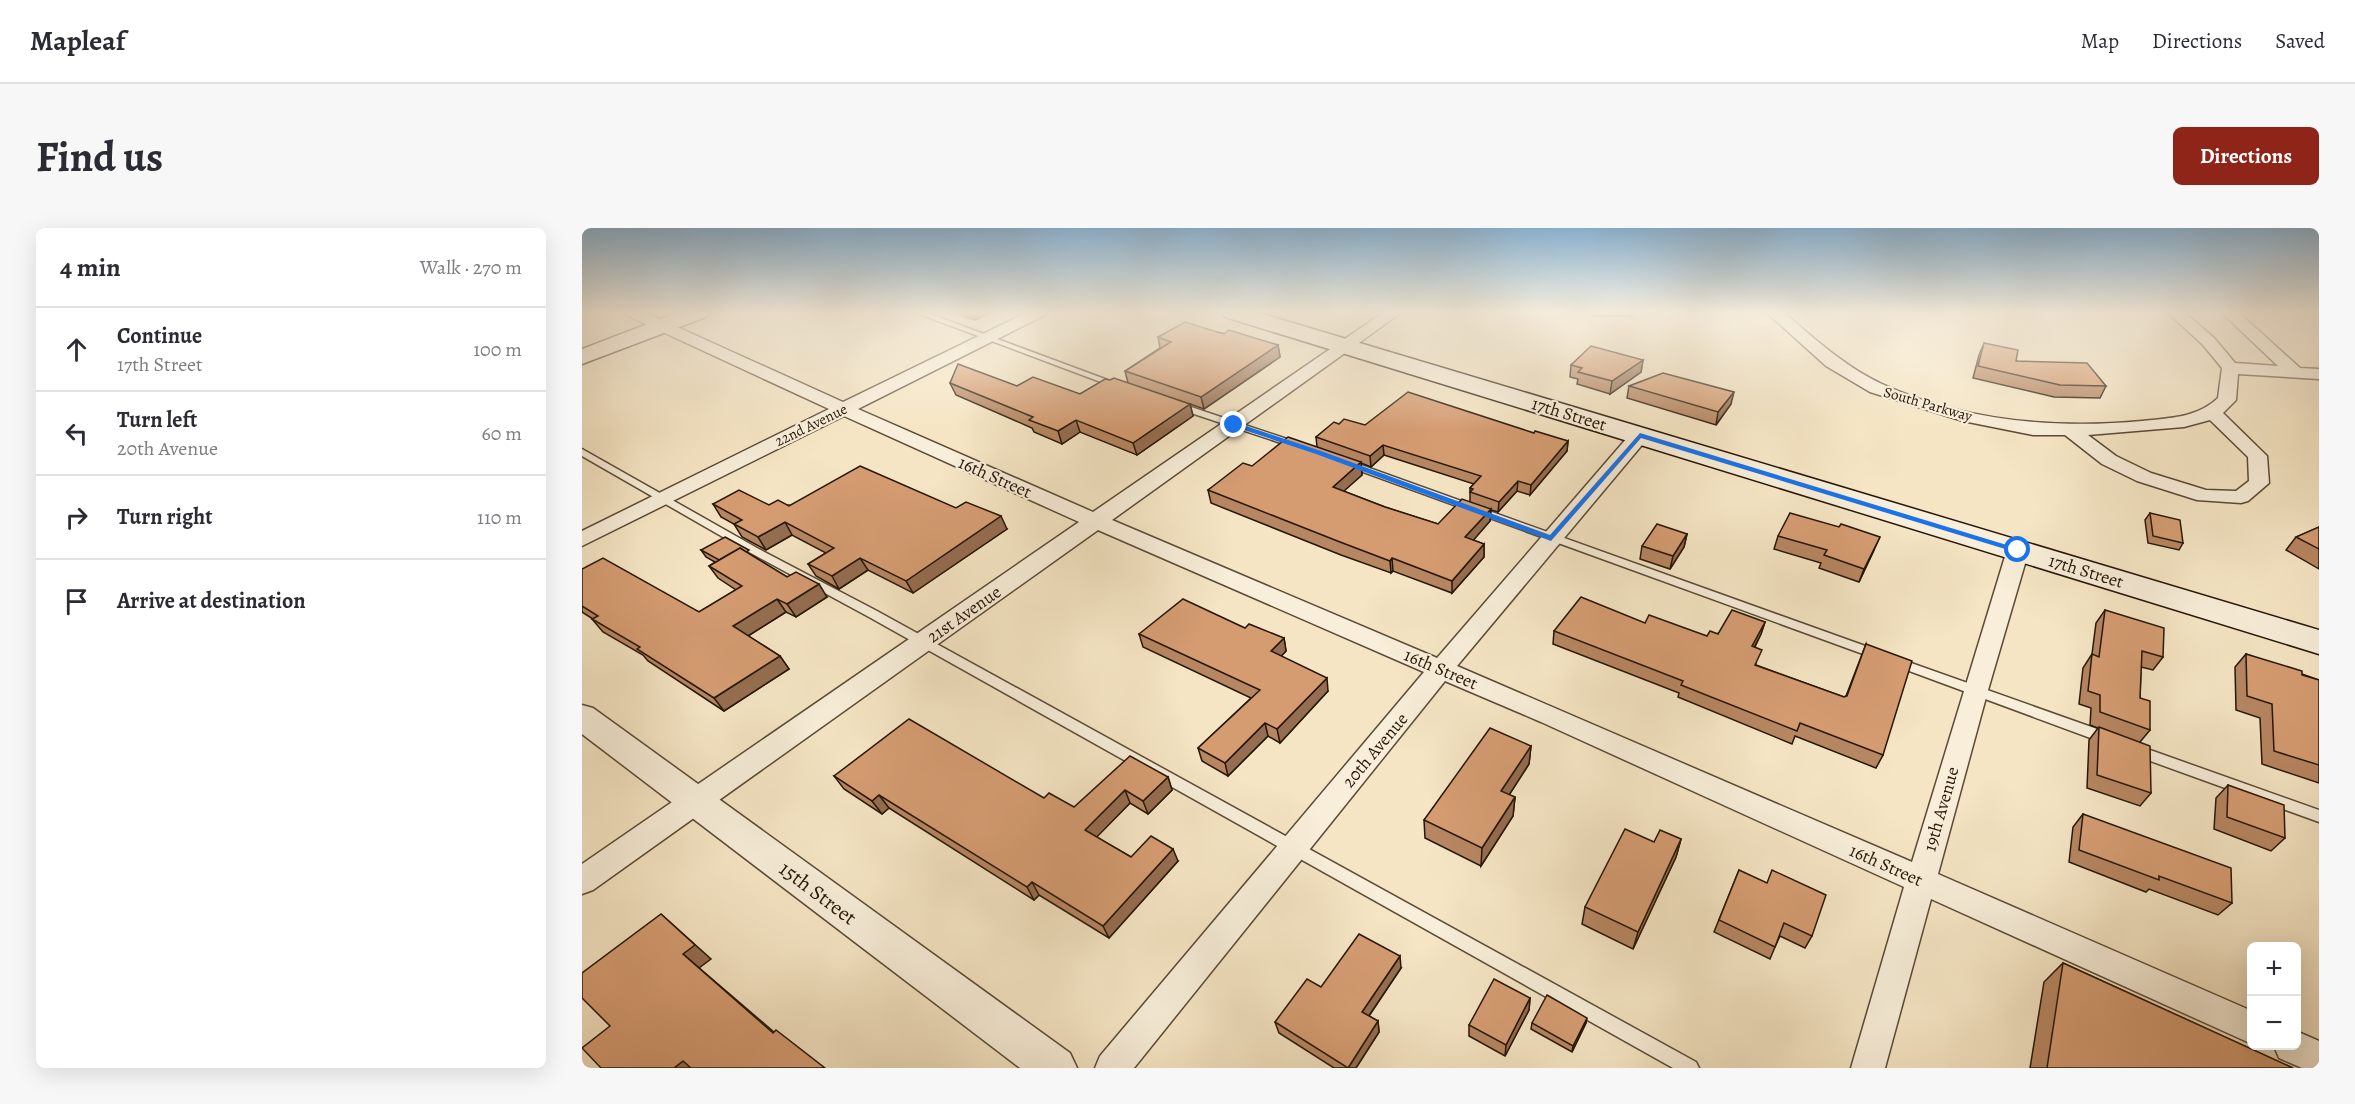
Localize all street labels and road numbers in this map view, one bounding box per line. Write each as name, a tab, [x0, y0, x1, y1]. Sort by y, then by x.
street label: South Parkway	[1881, 382, 1975, 426]
street label: 17th Street	[1529, 391, 1609, 437]
street label: 22nd Avenue	[771, 399, 851, 451]
street label: 16th Street	[955, 450, 1035, 504]
street label: 17th Street	[2046, 548, 2126, 594]
street label: 21st Avenue	[922, 580, 1006, 648]
street label: 16th Street	[1400, 643, 1482, 695]
street label: 20th Avenue	[1337, 707, 1413, 793]
street label: 19th Avenue	[1917, 764, 1965, 854]
street label: 16th Street	[1846, 838, 1926, 892]
street label: 15th Street	[774, 855, 862, 931]

